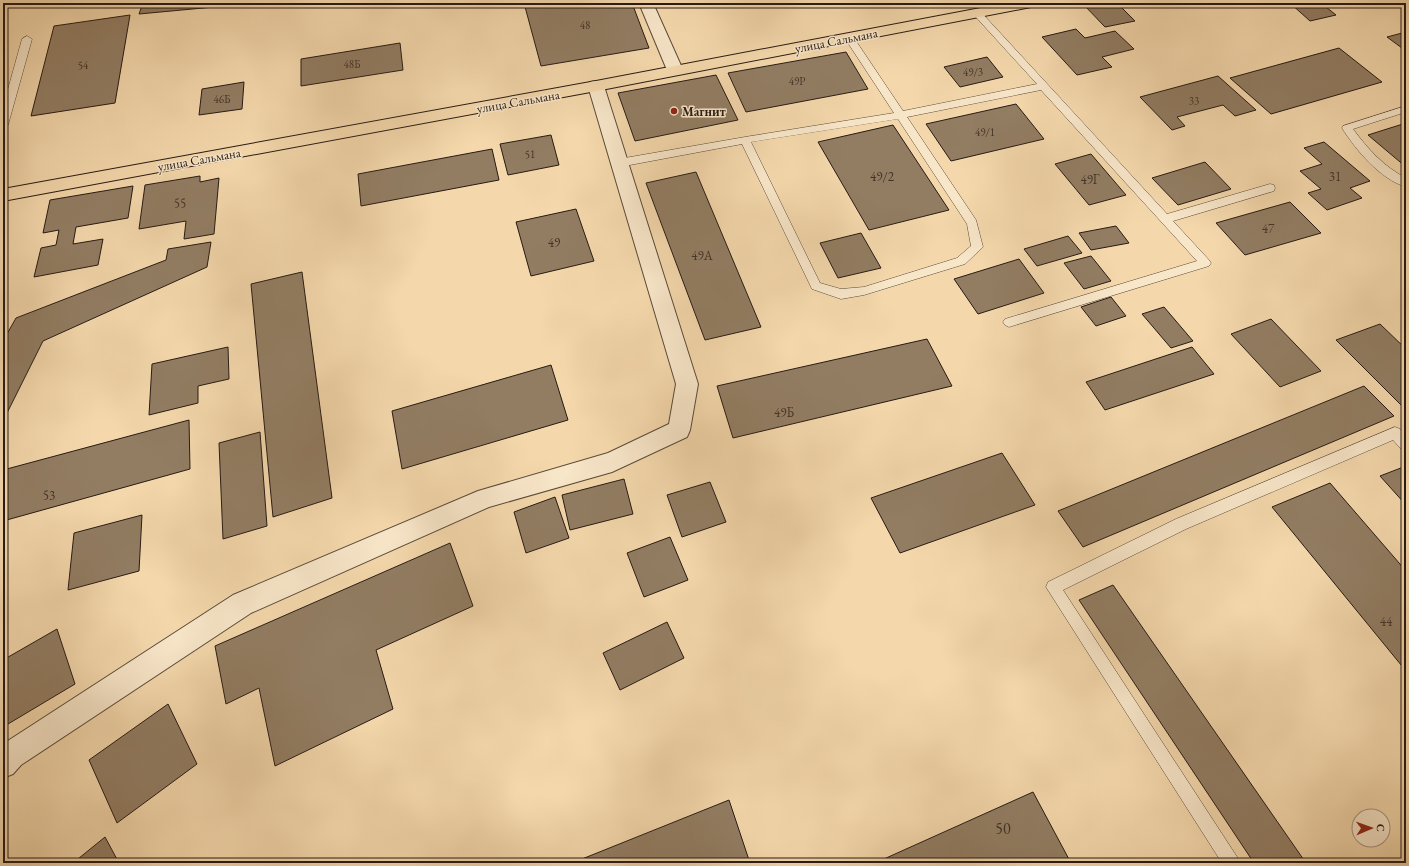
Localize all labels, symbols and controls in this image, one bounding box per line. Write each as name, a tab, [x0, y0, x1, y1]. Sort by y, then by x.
house number: 48	[580, 18, 590, 32]
street label: улица Сальмана	[793, 24, 880, 57]
house number: 48Б	[343, 57, 361, 71]
house number: 54	[78, 58, 89, 72]
house number: 49/3	[963, 65, 983, 79]
house number: 49Р	[789, 74, 805, 88]
street label: улица Сальмана	[475, 86, 562, 117]
house number: 46Б	[213, 92, 231, 106]
house number: 33	[1189, 94, 1199, 108]
place label: Магнит	[682, 103, 726, 120]
marker: Магнит	[669, 106, 679, 116]
house number: 49/1	[975, 125, 995, 139]
street label: улица Сальмана	[156, 144, 243, 175]
house number: 51	[525, 147, 535, 161]
house number: 49/2	[870, 168, 895, 185]
house number: 31	[1329, 168, 1341, 185]
house number: 49Г	[1080, 171, 1100, 188]
house number: 55	[174, 195, 186, 212]
house number: 47	[1262, 220, 1275, 237]
house number: 49	[548, 234, 561, 251]
house number: 49А	[691, 247, 714, 264]
house number: 49Б	[774, 404, 794, 421]
house number: 53	[43, 487, 55, 504]
house number: 44	[1380, 613, 1393, 630]
north arrow	[1351, 808, 1391, 848]
house number: 50	[995, 818, 1011, 839]
text: С	[1374, 824, 1388, 832]

